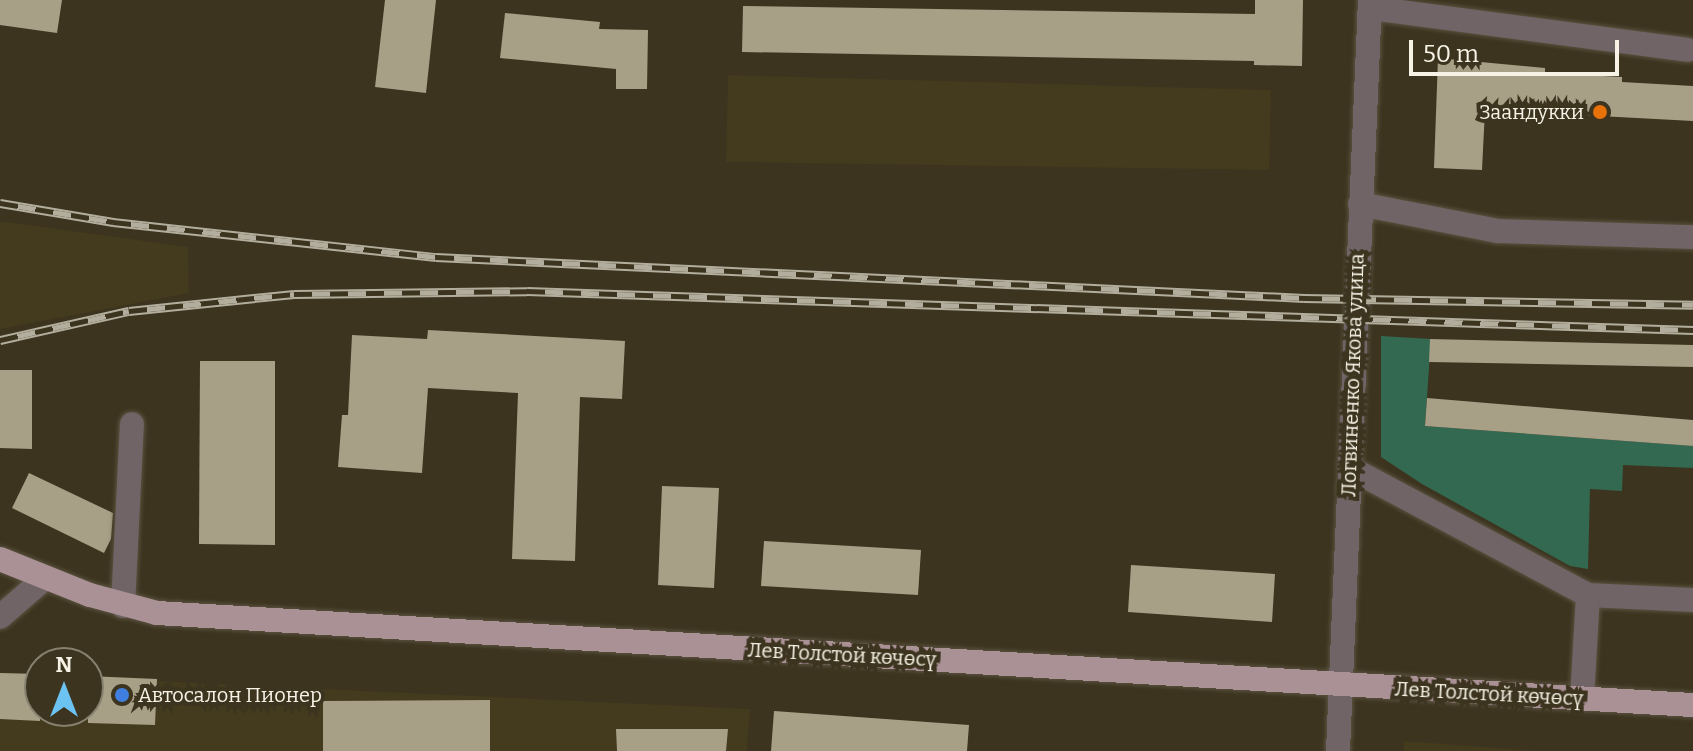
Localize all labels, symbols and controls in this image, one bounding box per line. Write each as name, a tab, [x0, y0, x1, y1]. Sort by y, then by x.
scale bar	[1413, 24, 1623, 74]
text: 50 m	[1423, 40, 1479, 68]
place label: Заандукки	[1479, 100, 1584, 124]
marker: Заандукки	[1591, 103, 1609, 121]
street label: Логвиненко Якова улица	[1337, 253, 1369, 497]
street label: Лев Толстой көчөсү	[747, 638, 937, 672]
north arrow	[24, 647, 104, 727]
text: N	[56, 651, 72, 678]
street label: Лев Толстой көчөсү	[1394, 677, 1584, 711]
place label: Автосалон Пионер	[138, 683, 322, 707]
marker: Автосалон Пионер	[113, 686, 131, 704]

